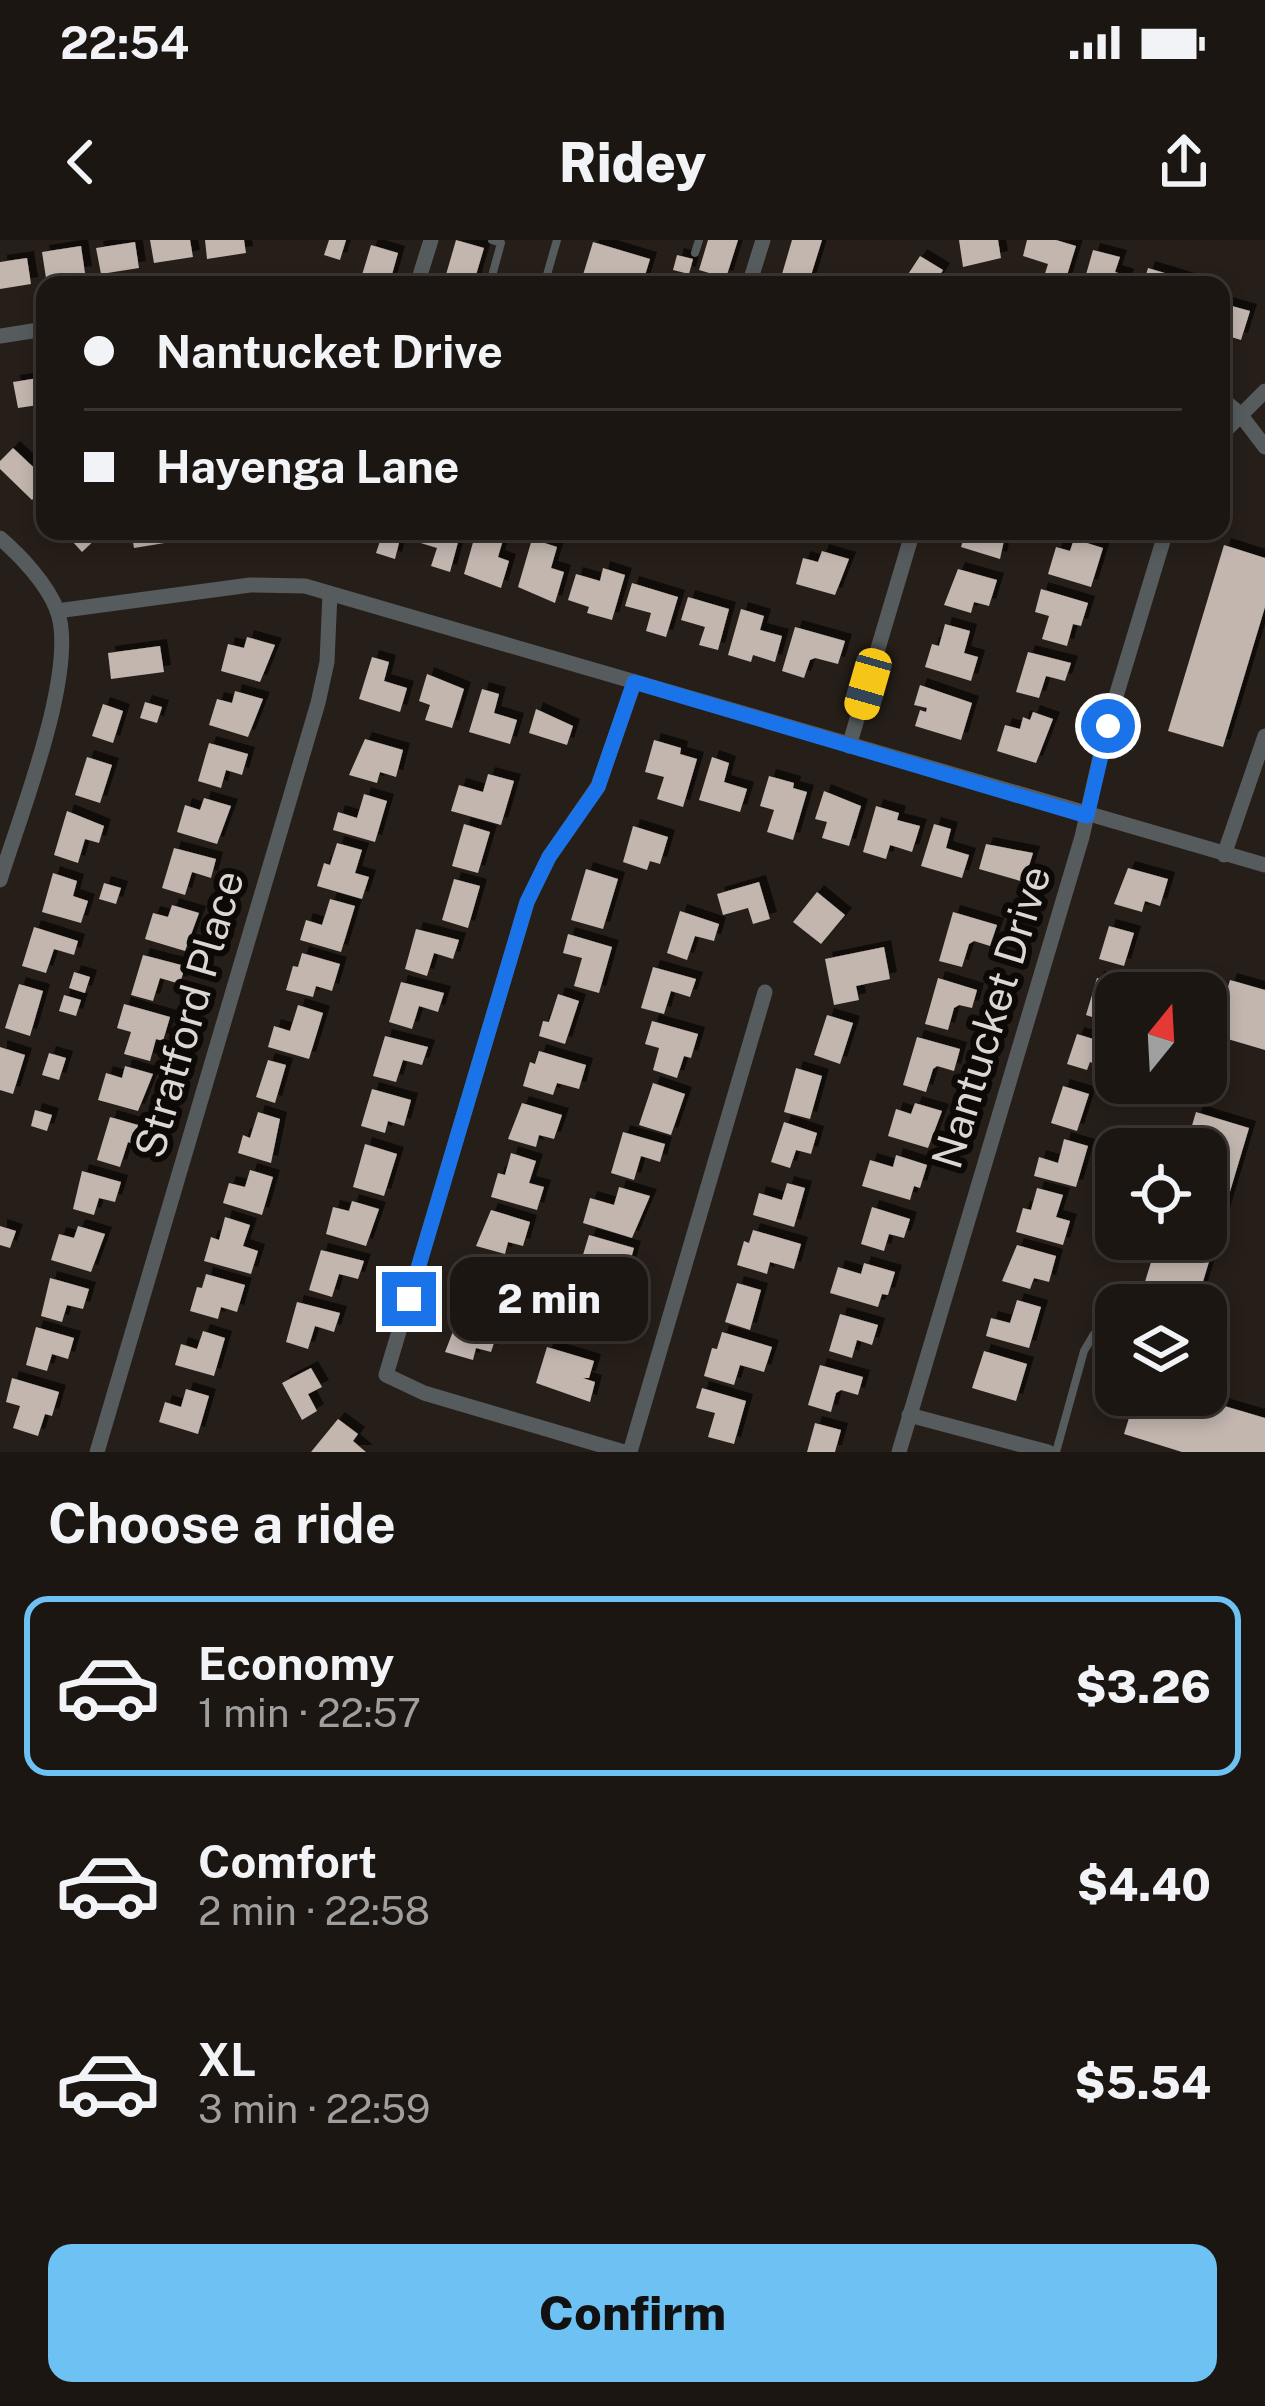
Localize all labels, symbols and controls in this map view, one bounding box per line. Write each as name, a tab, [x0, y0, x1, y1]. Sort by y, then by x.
text: 22:54	[60, 16, 189, 69]
icon: back	[48, 129, 114, 195]
icon: share	[1151, 129, 1217, 195]
text: Ridey	[559, 131, 706, 194]
text: Nantucket Drive	[156, 325, 503, 378]
text: Hayenga Lane	[156, 440, 460, 493]
car	[841, 644, 895, 724]
route start	[1081, 699, 1135, 753]
street label: Nantucket Drive	[921, 860, 1060, 1174]
street label: Stratford Place	[124, 865, 253, 1163]
north arrow	[1095, 972, 1227, 1104]
map controls	[1095, 972, 1227, 1416]
button: locate	[1095, 1128, 1227, 1260]
callout: 2 min	[451, 1257, 649, 1341]
route end	[382, 1272, 436, 1326]
text: 2 min	[497, 1276, 601, 1322]
button: layers	[1095, 1284, 1227, 1416]
text: Choose a ride	[48, 1492, 396, 1555]
icon: car	[54, 1632, 162, 1740]
text: Economy	[198, 1637, 394, 1690]
text: $3.26	[1075, 1660, 1211, 1713]
text: 1 min · 22:57	[198, 1690, 421, 1736]
icon: car	[54, 1830, 162, 1938]
text: Comfort	[198, 1835, 377, 1888]
text: $4.40	[1077, 1858, 1211, 1911]
text: 2 min · 22:58	[198, 1888, 430, 1934]
icon: car	[54, 2028, 162, 2136]
text: XL	[198, 2033, 256, 2086]
text: $5.54	[1075, 2056, 1211, 2109]
text: 3 min · 22:59	[198, 2086, 430, 2132]
button: Confirm	[48, 2244, 1217, 2382]

